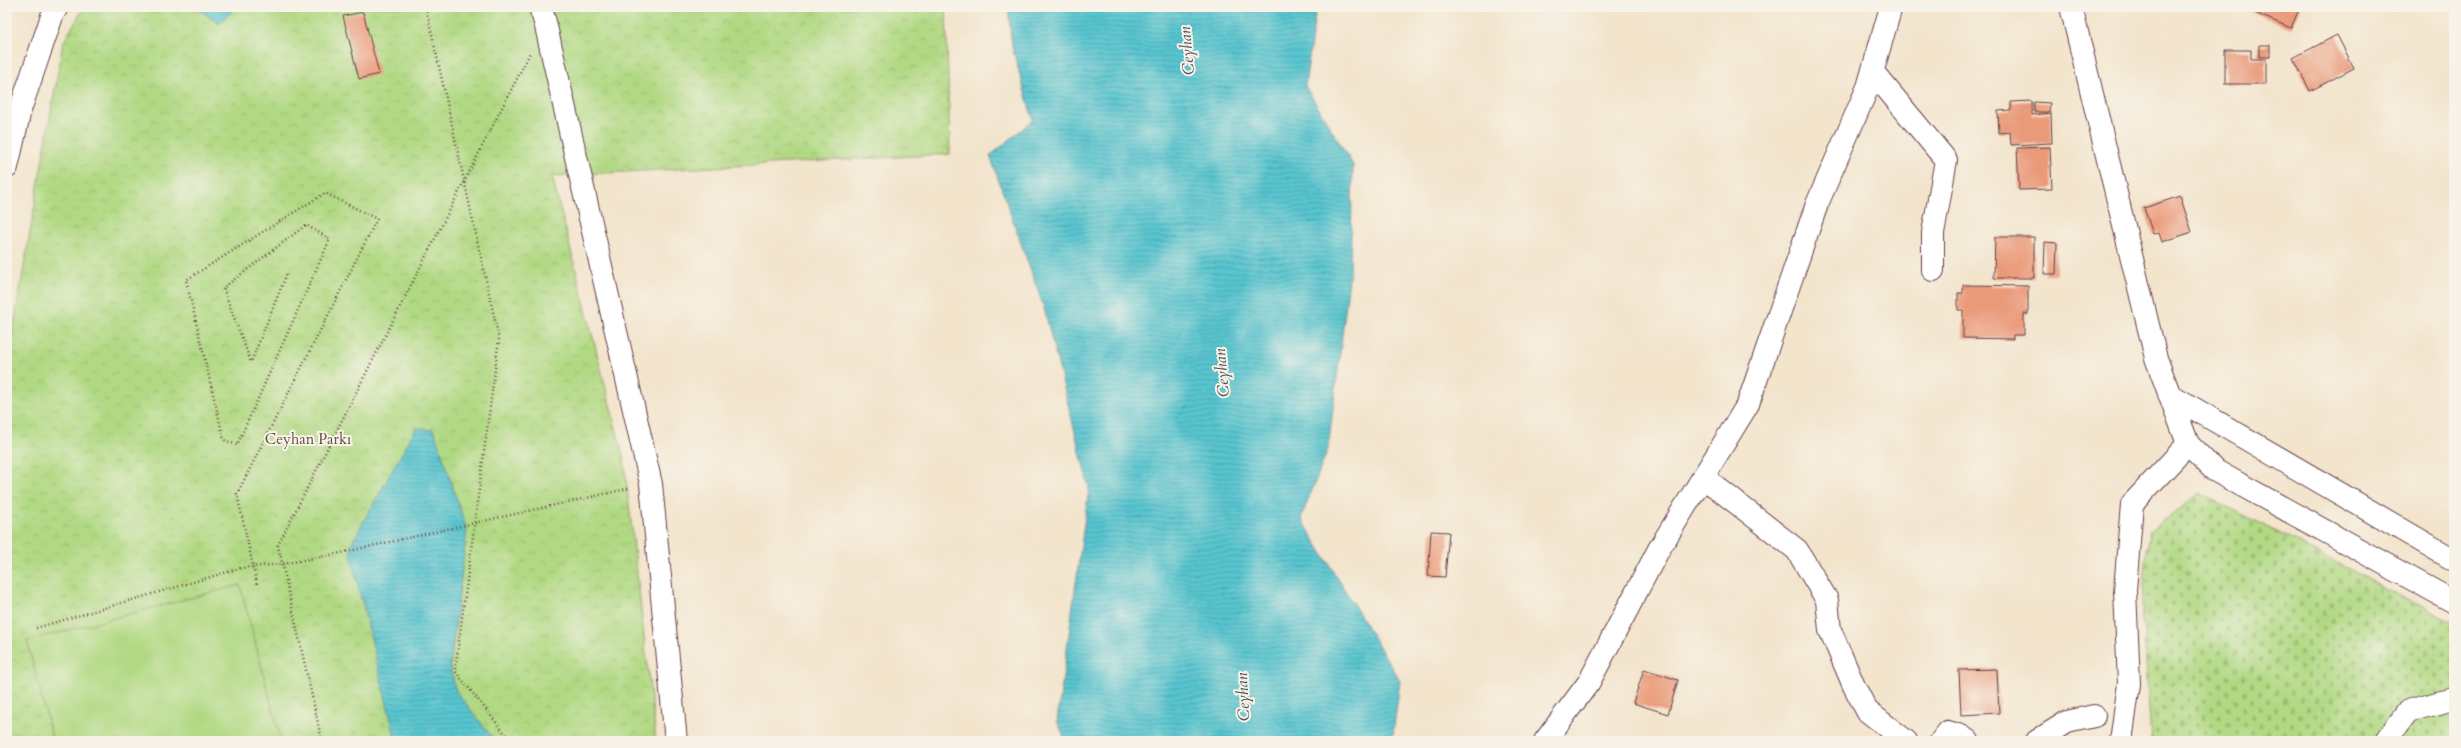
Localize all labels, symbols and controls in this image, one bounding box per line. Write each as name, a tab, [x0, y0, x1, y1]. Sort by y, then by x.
water label: Ceyhan	[1174, 26, 1200, 76]
water label: Ceyhan	[1209, 348, 1235, 398]
park label: Ceyhan Parkı	[265, 429, 351, 449]
water label: Ceyhan	[1231, 672, 1255, 722]

